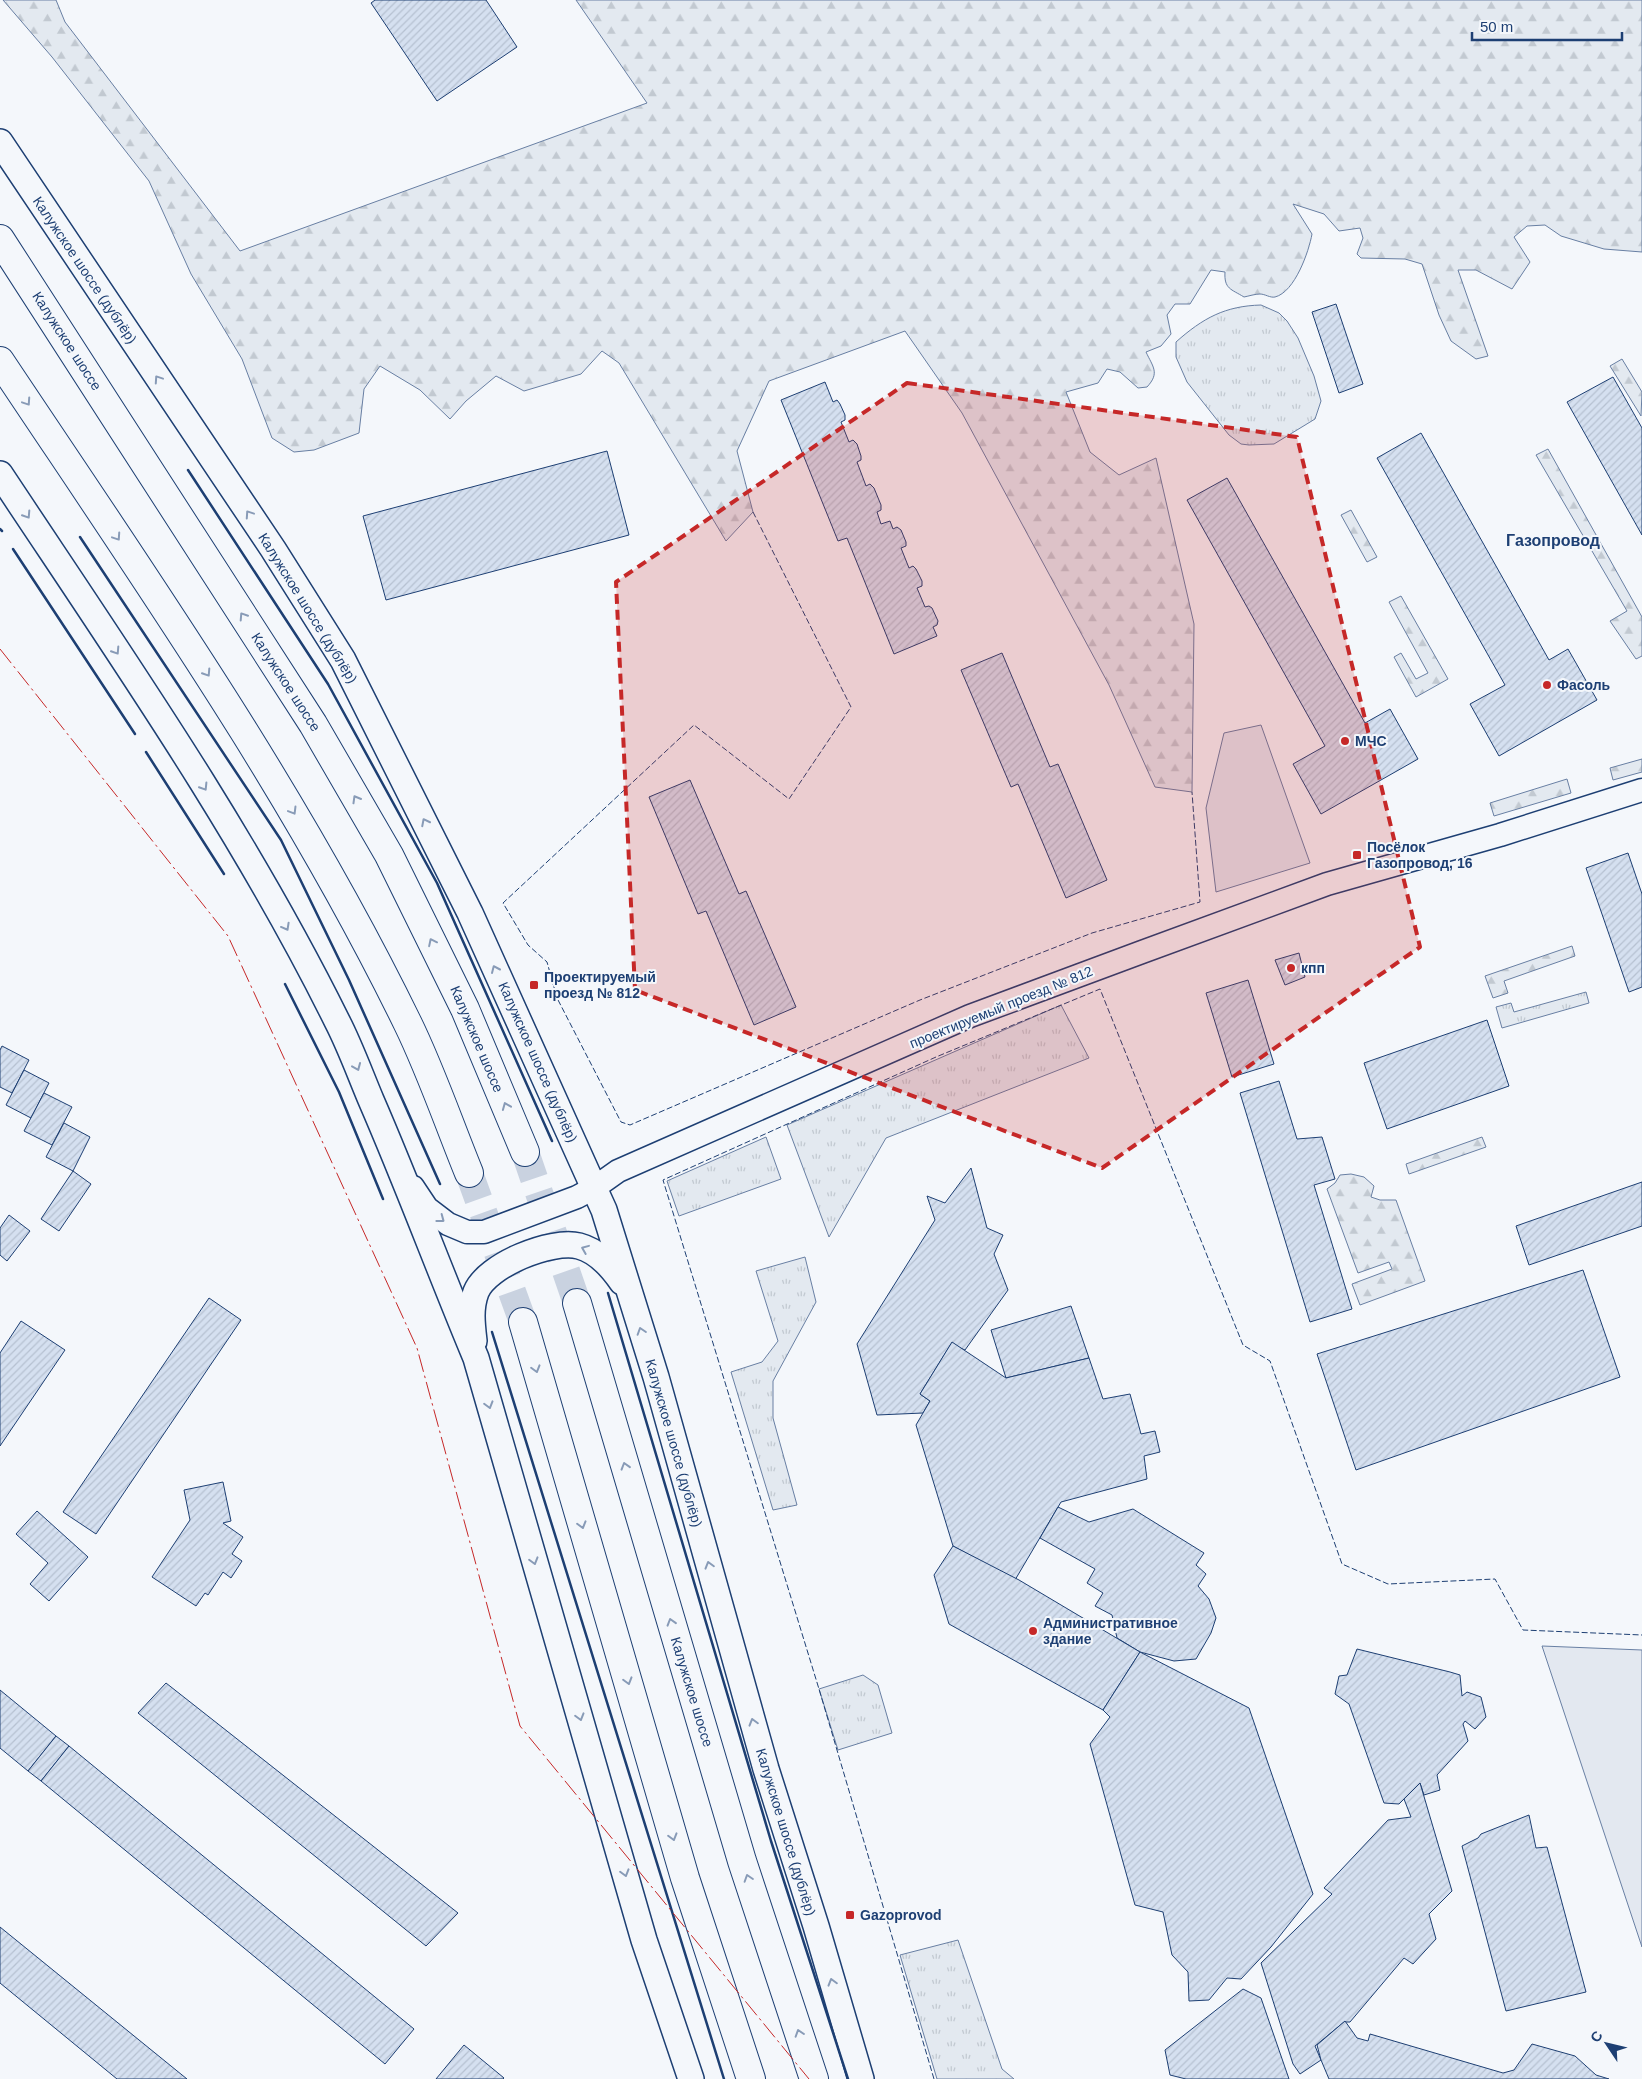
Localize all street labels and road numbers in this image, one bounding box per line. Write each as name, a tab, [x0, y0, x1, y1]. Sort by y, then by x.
street label: Калужское шоссе (дублёр)	[29, 193, 141, 347]
street label: Калужское шоссе	[29, 289, 105, 393]
street label: Калужское шоссе (дублёр)	[255, 530, 361, 686]
street label: Калужское шоссе	[248, 630, 324, 734]
street label: проектируемый проезд № 812	[907, 963, 1095, 1051]
street label: Калужское шоссе (дублёр)	[495, 979, 581, 1145]
street label: Калужское шоссе	[447, 983, 507, 1095]
street label: Калужское шоссе (дублёр)	[642, 1357, 706, 1529]
street label: Калужское шоссе	[668, 1635, 716, 1749]
street label: Калужское шоссе (дублёр)	[753, 1747, 819, 1917]

